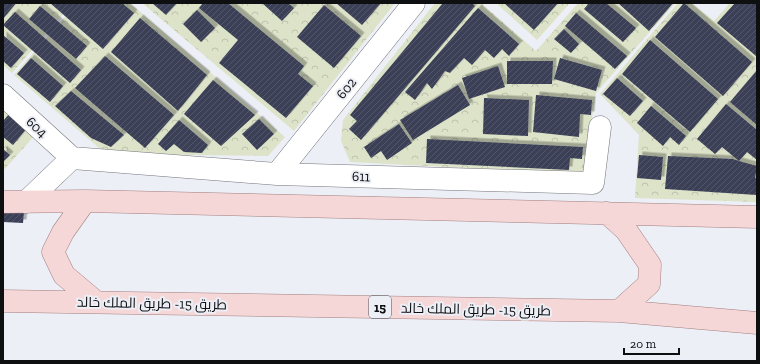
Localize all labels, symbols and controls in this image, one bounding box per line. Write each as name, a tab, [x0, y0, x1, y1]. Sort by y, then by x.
street label: 602	[333, 74, 360, 102]
street label: 604	[22, 113, 51, 142]
street label: 611	[352, 168, 371, 185]
street label: طريق 15- طريق الملك خالد	[77, 294, 227, 313]
road number: 15	[369, 296, 391, 318]
street label: طريق 15- طريق الملك خالد	[401, 300, 551, 319]
scale bar	[624, 330, 679, 356]
text: 20 m	[630, 337, 657, 351]

